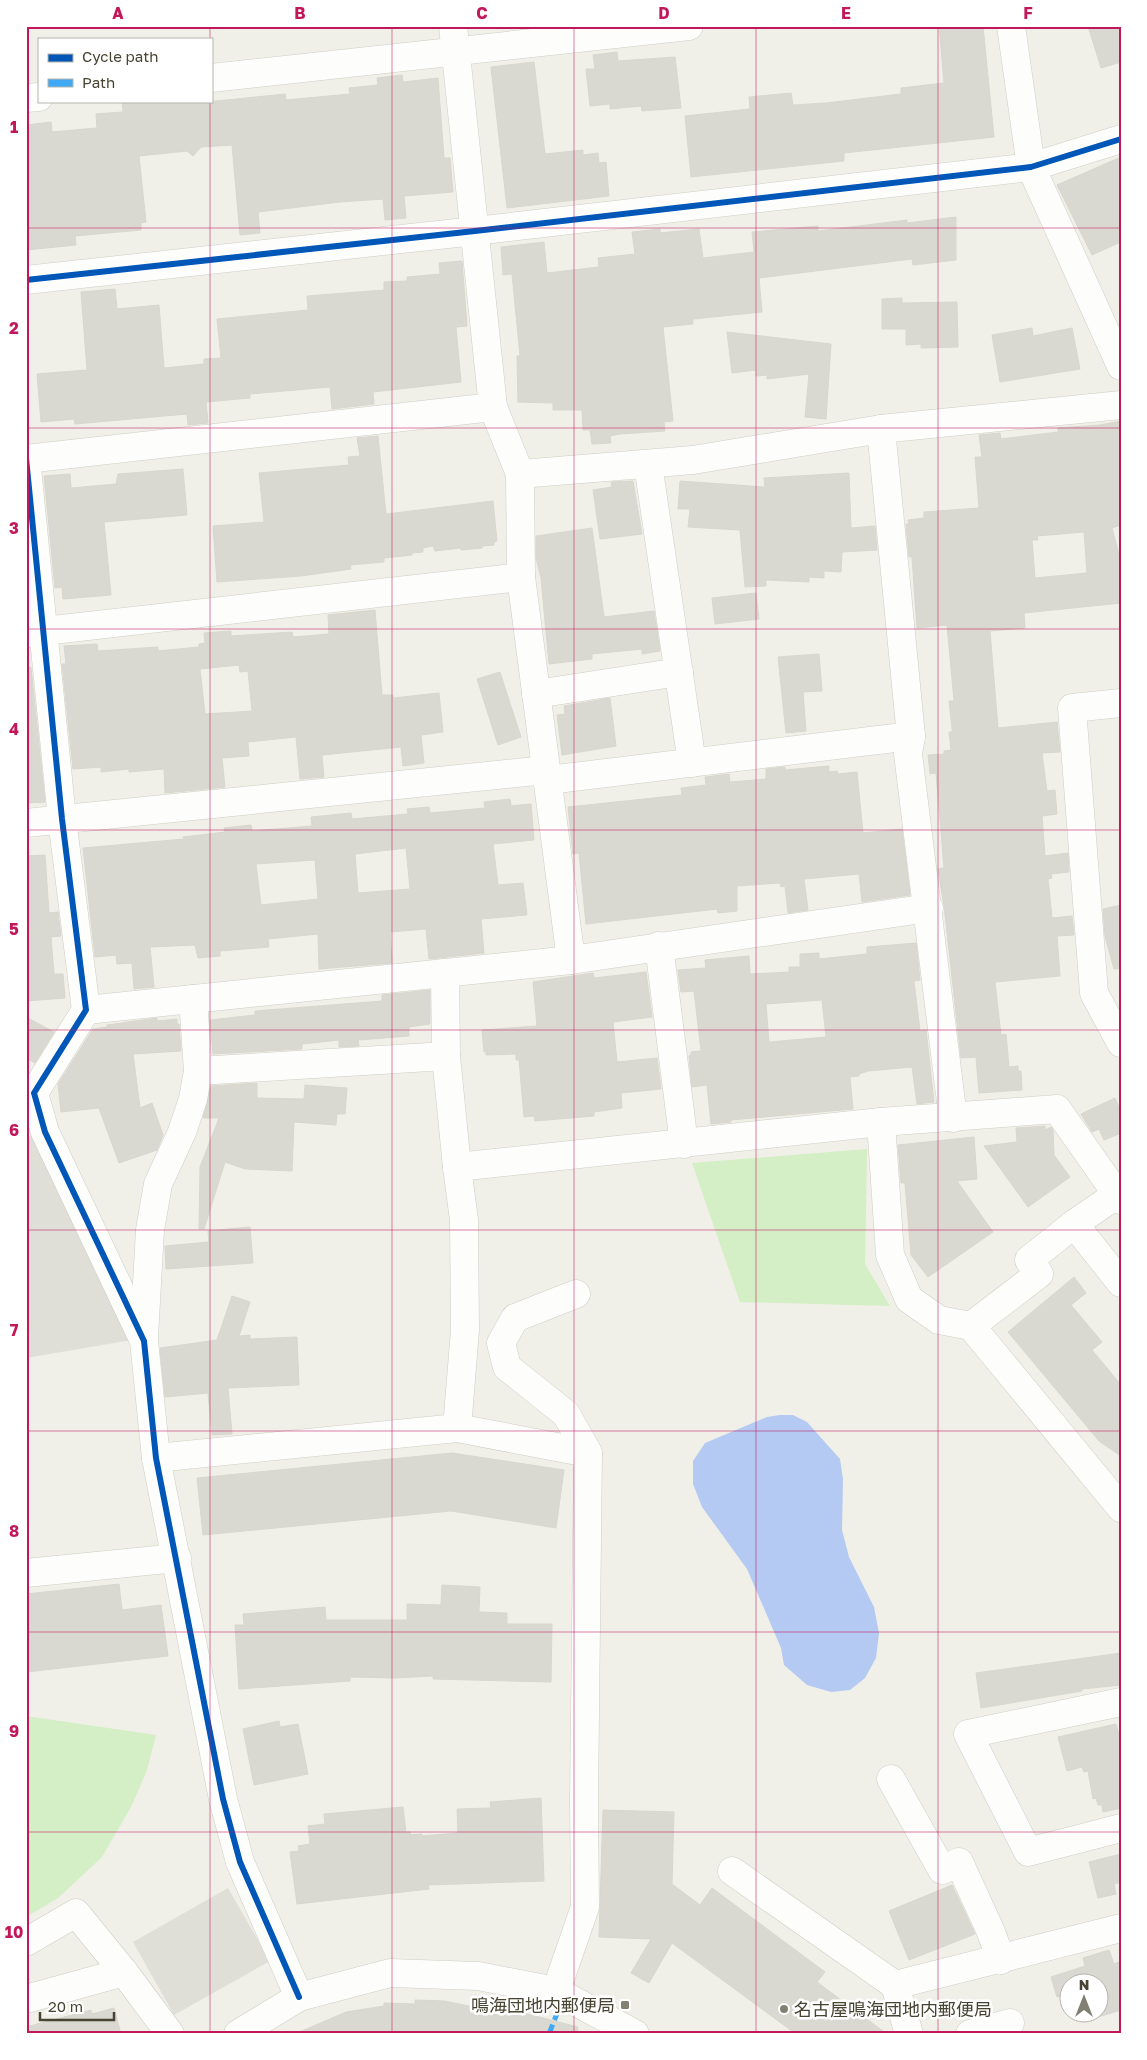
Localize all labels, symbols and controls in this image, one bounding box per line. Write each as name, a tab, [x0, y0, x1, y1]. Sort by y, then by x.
text: A	[112, 3, 124, 23]
text: B	[294, 3, 306, 23]
text: C	[476, 3, 488, 23]
text: D	[658, 3, 670, 23]
text: E	[841, 3, 851, 23]
text: F	[1023, 3, 1033, 23]
legend	[38, 38, 212, 102]
text: Cycle path	[82, 47, 158, 65]
text: Path	[82, 73, 115, 91]
text: 1	[10, 117, 18, 137]
text: 2	[9, 318, 19, 338]
text: 3	[9, 518, 19, 538]
text: 4	[9, 719, 19, 739]
text: 5	[9, 919, 19, 939]
text: 6	[9, 1120, 19, 1140]
text: 7	[10, 1320, 19, 1340]
text: 8	[9, 1521, 19, 1541]
text: 9	[9, 1721, 19, 1741]
text: 10	[5, 1922, 23, 1942]
north arrow	[1060, 1972, 1110, 2022]
text: N	[1079, 1976, 1089, 1993]
scale bar	[40, 1990, 114, 2022]
place label: 鳴海団地内郵便局	[471, 1994, 615, 2016]
text: 20 m	[48, 1997, 83, 2015]
place label: 名古屋鳴海団地内郵便局	[794, 1998, 992, 2020]
marker: 鳴海団地内郵便局	[619, 1999, 631, 2011]
marker: 名古屋鳴海団地内郵便局	[778, 2003, 790, 2015]

